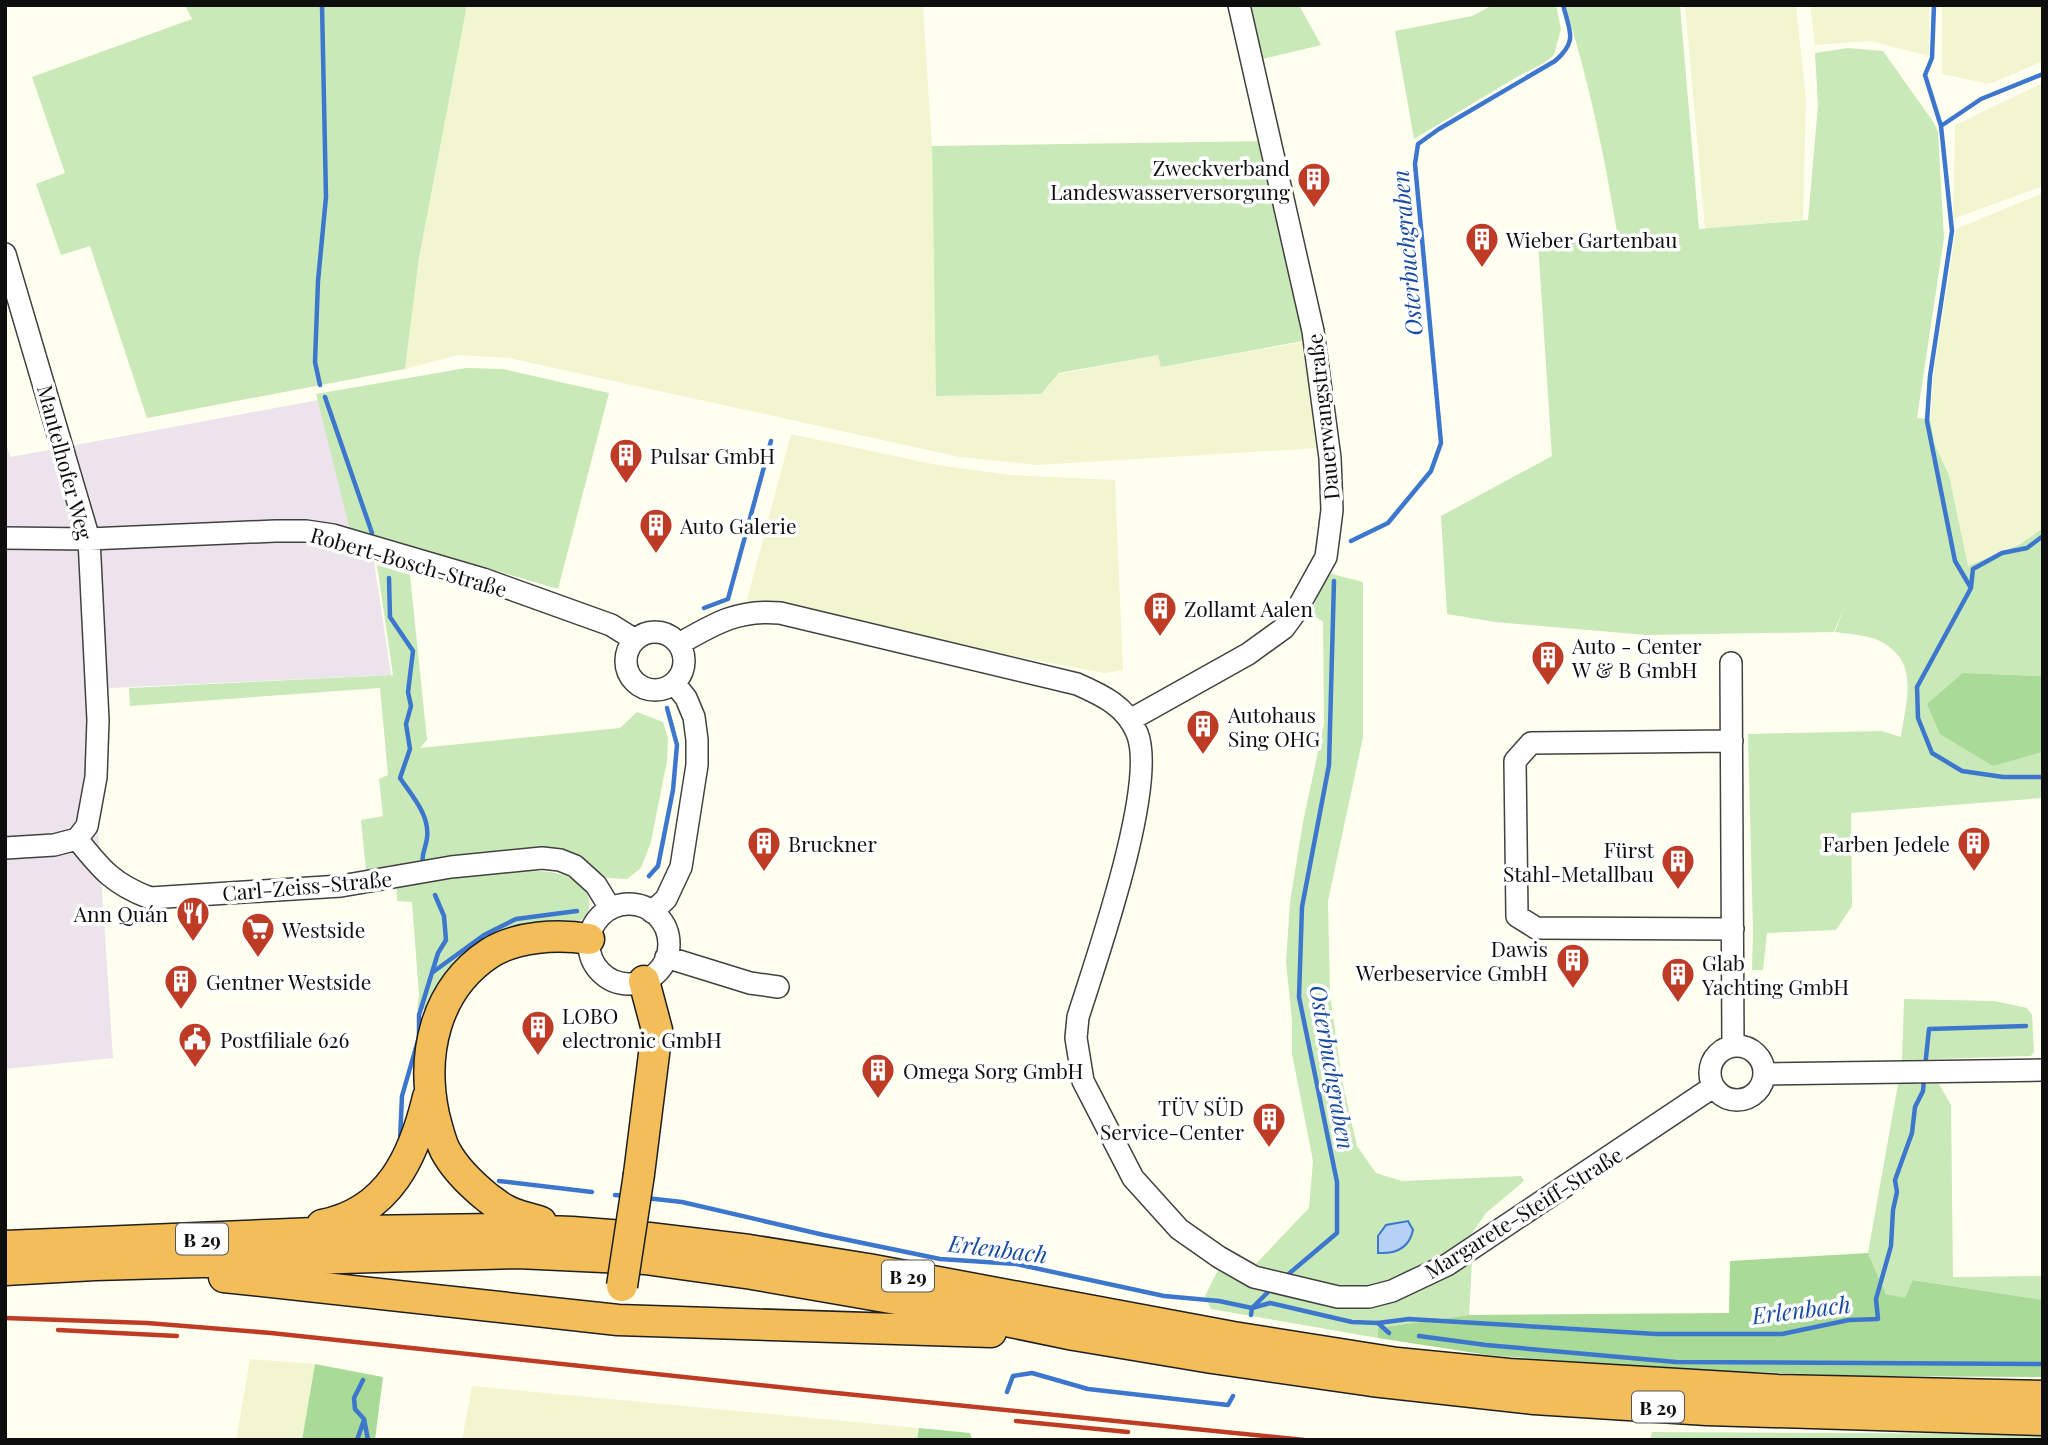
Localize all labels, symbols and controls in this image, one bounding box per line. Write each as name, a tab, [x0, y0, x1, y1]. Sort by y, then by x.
place label: Zweckverband Landeswasserversorgung	[1050, 153, 1290, 205]
building icon: Zweckverband Landeswasserversorgung	[1295, 160, 1333, 209]
water label: Osterbuchgraben	[1383, 169, 1429, 337]
building icon: Wieber Gartenbau	[1463, 220, 1501, 269]
place label: Wieber Gartenbau	[1505, 225, 1677, 253]
street label: Dauerwangstraße	[1299, 332, 1345, 502]
street label: Mantelhofer Weg	[32, 382, 100, 542]
building icon: Pulsar GmbH	[607, 436, 645, 485]
place label: Pulsar GmbH	[650, 441, 775, 469]
building icon: Auto Galerie	[637, 506, 675, 555]
place label: Auto Galerie	[679, 511, 797, 539]
street label: Robert-Bosch-Straße	[308, 520, 510, 602]
building icon: Zollamt Aalen	[1141, 589, 1179, 638]
place label: Zollamt Aalen	[1184, 594, 1313, 622]
place label: Auto - Center W & B GmbH	[1571, 631, 1702, 683]
building icon: Auto - Center W & B GmbH	[1529, 638, 1567, 687]
place label: Autohaus Sing OHG	[1227, 700, 1320, 752]
building icon: Autohaus Sing OHG	[1184, 707, 1222, 756]
building icon: Bruckner	[745, 824, 783, 873]
building icon: Farben Jedele	[1955, 824, 1993, 873]
place label: Bruckner	[788, 829, 877, 857]
place label: Farben Jedele	[1822, 829, 1950, 857]
place label: Fürst Stahl-Metallbau	[1503, 835, 1655, 887]
building icon: Fürst Stahl-Metallbau	[1659, 842, 1697, 891]
street label: Carl-Zeiss-Straße	[221, 864, 393, 906]
restaurant icon: Ann Quán	[174, 894, 212, 943]
place label: Ann Quán	[73, 899, 168, 927]
supermarket icon: Westside	[239, 910, 277, 959]
place label: Westside	[281, 915, 365, 943]
place label: Dawis Werbeservice GmbH	[1355, 934, 1548, 986]
building icon: Dawis Werbeservice GmbH	[1554, 941, 1592, 990]
place label: Glab Yachting GmbH	[1701, 948, 1849, 1000]
building icon: Glab Yachting GmbH	[1659, 955, 1697, 1004]
building icon: Gentner Westside	[162, 962, 200, 1011]
place label: Gentner Westside	[206, 967, 371, 995]
water label: Osterbuchgraben	[1303, 982, 1363, 1152]
place label: LOBO electronic GmbH	[562, 1001, 722, 1053]
building icon: LOBO electronic GmbH	[519, 1008, 557, 1057]
public building icon: Postfiliale 626	[176, 1020, 214, 1069]
place label: Postfiliale 626	[220, 1025, 350, 1053]
building icon: Omega Sorg GmbH	[859, 1051, 897, 1100]
place label: Omega Sorg GmbH	[903, 1056, 1084, 1084]
place label: TÜV SÜD Service-Center	[1100, 1093, 1245, 1145]
building icon: TÜV SÜD Service-Center	[1250, 1100, 1288, 1149]
street label: Margarete-Steiff-Straße	[1419, 1140, 1627, 1284]
road number: B 29	[176, 1224, 228, 1254]
water label: Erlenbach	[946, 1226, 1049, 1269]
road number: B 29	[882, 1260, 934, 1292]
water label: Erlenbach	[1749, 1288, 1852, 1331]
road number: B 29	[1632, 1392, 1684, 1422]

